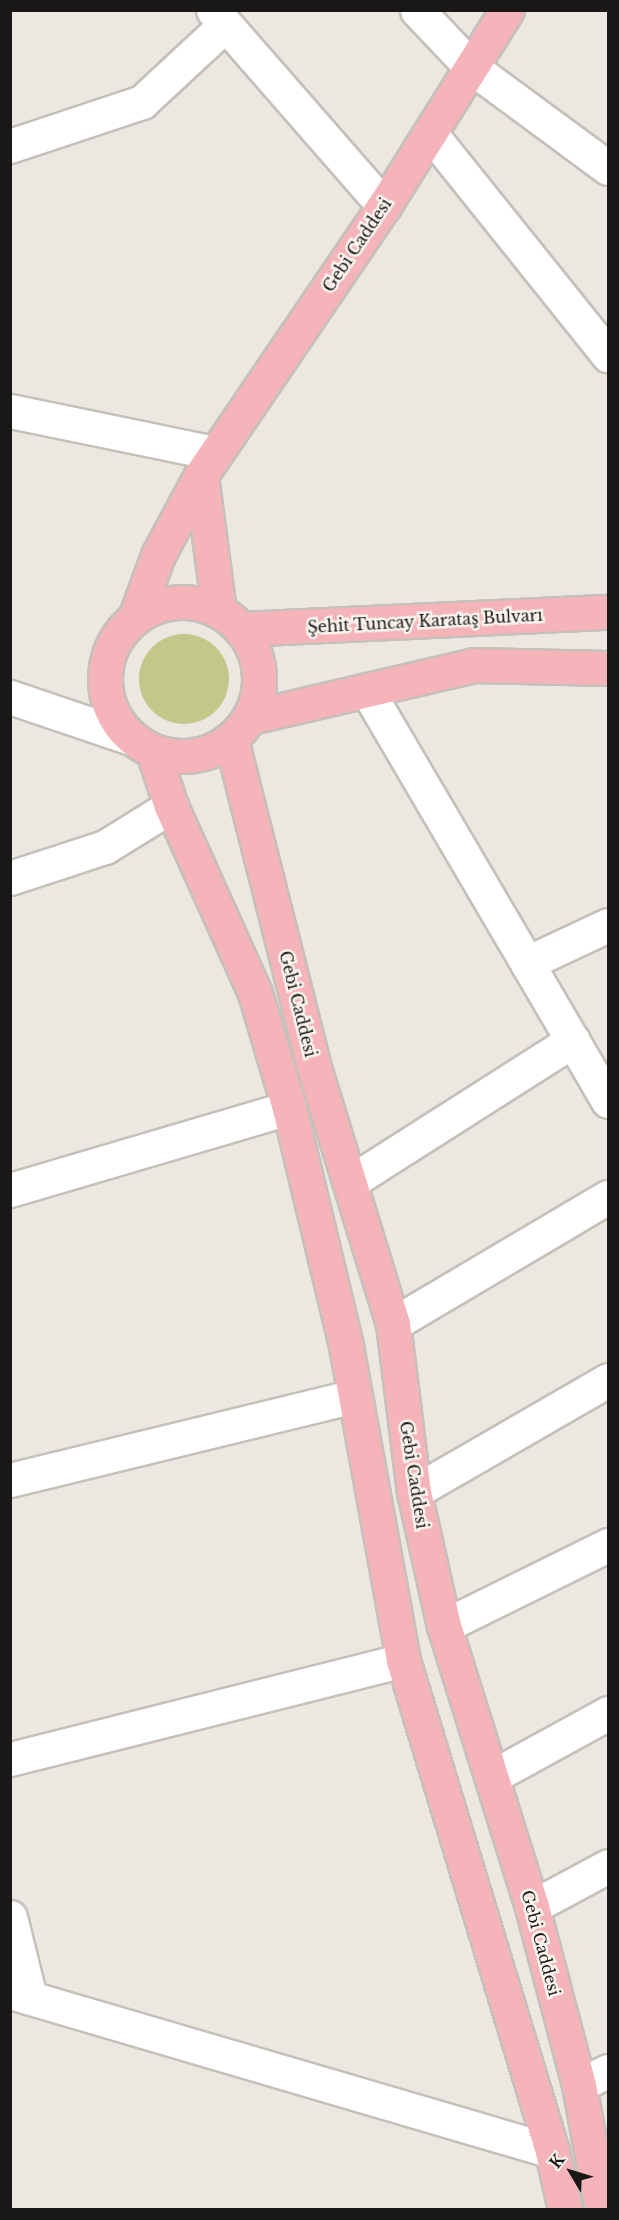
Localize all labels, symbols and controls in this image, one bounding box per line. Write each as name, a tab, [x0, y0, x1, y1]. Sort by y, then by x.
street label: Gebi Caddesi	[319, 195, 395, 295]
street label: Şehit Tuncay Karataş Bulvarı	[306, 605, 544, 637]
street label: Gebi Caddesi	[276, 949, 320, 1059]
street label: Gebi Caddesi	[396, 1420, 432, 1530]
street label: Gebi Caddesi	[518, 1888, 564, 1998]
north arrow	[541, 2142, 601, 2202]
text: K	[545, 2150, 569, 2172]

